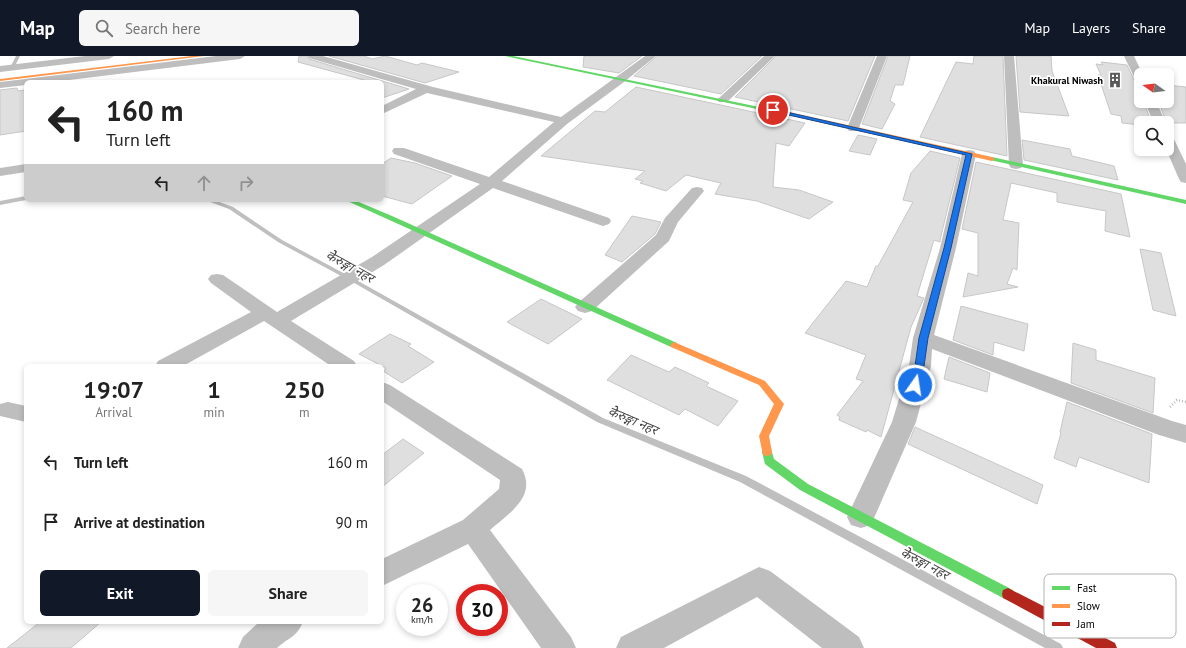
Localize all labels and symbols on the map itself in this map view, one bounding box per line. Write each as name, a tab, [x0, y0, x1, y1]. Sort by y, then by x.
north arrow	[1134, 68, 1174, 108]
building icon: Khakural Niwash	[1106, 71, 1124, 89]
place label: Khakural Niwash	[1031, 74, 1103, 87]
pin	[756, 93, 790, 127]
water label: केेरुङ्गा नहर	[323, 246, 379, 288]
position arrow	[894, 364, 936, 406]
water label: केेरुङ्गा नहर	[605, 402, 663, 440]
water label: केेरुङ्गा नहर	[898, 544, 954, 584]
legend	[1044, 574, 1176, 638]
text: Fast	[1077, 581, 1097, 595]
speed limit sign: 30	[456, 584, 508, 636]
text: Slow	[1077, 599, 1100, 613]
text: Jam	[1076, 617, 1095, 631]

